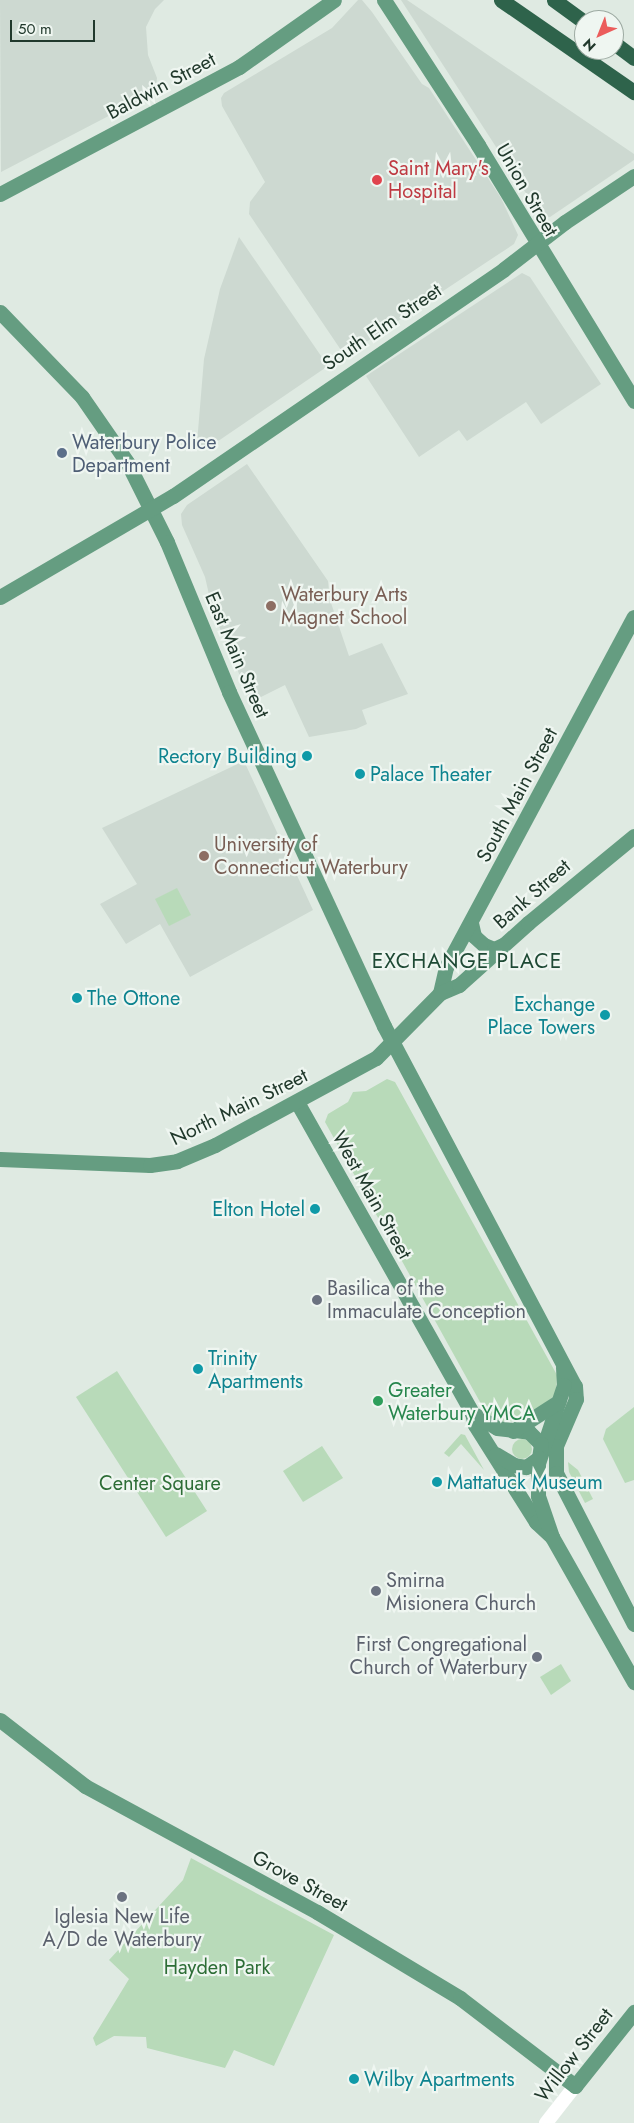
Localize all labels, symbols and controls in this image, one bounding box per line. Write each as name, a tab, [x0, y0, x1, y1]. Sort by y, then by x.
scale bar	[12, 10, 98, 42]
north arrow	[574, 10, 624, 60]
text: 50 m	[18, 18, 52, 40]
text: N	[578, 34, 600, 56]
street label: Baldwin Street	[102, 47, 220, 125]
street label: Union Street	[491, 139, 563, 241]
place label: Saint Mary's Hospital	[388, 156, 489, 203]
marker: Saint Mary's Hospital	[370, 173, 384, 187]
street label: South Elm Street	[318, 278, 446, 376]
place label: Waterbury Police Department	[72, 430, 216, 477]
marker: Waterbury Police Department	[56, 447, 68, 459]
place label: Waterbury Arts Magnet School	[281, 582, 407, 629]
street label: East Main Street	[200, 588, 274, 722]
marker: Waterbury Arts Magnet School	[265, 600, 277, 612]
street label: South Main Street	[471, 724, 563, 866]
place label: Rectory Building	[158, 744, 297, 768]
marker: Rectory Building	[301, 750, 313, 762]
place label: Palace Theater	[370, 762, 492, 786]
marker: Palace Theater	[354, 768, 366, 780]
place label: University of Connecticut Waterbury	[214, 832, 408, 879]
marker: University of Connecticut Waterbury	[198, 850, 210, 862]
street label: Bank Street	[489, 854, 575, 934]
district label: EXCHANGE PLACE	[370, 948, 564, 974]
place label: The Ottone	[87, 986, 180, 1010]
marker: The Ottone	[71, 992, 83, 1004]
place label: Exchange Place Towers	[488, 992, 595, 1039]
marker: Exchange Place Towers	[599, 1009, 611, 1021]
street label: North Main Street	[166, 1063, 312, 1151]
street label: West Main Street	[327, 1127, 417, 1263]
place label: Elton Hotel	[212, 1197, 305, 1221]
marker: Elton Hotel	[309, 1203, 321, 1215]
place label: Basilica of the Immaculate Conception	[327, 1276, 526, 1323]
marker: Basilica of the Immaculate Conception	[311, 1294, 323, 1306]
place label: Trinity Apartments	[208, 1346, 303, 1393]
marker: Trinity Apartments	[192, 1363, 204, 1375]
place label: Greater Waterbury YMCA	[388, 1378, 536, 1425]
marker: Greater Waterbury YMCA	[372, 1395, 384, 1407]
place label: Mattatuck Museum	[447, 1470, 603, 1494]
park label: Center Square	[99, 1471, 221, 1495]
marker: Mattatuck Museum	[431, 1476, 443, 1488]
place label: Smirna Misionera Church	[386, 1568, 536, 1615]
marker: Smirna Misionera Church	[370, 1585, 382, 1597]
place label: First Congregational Church of Waterbury	[350, 1633, 527, 1680]
marker: First Congregational Church of Waterbury	[531, 1651, 543, 1663]
street label: Grove Street	[248, 1845, 352, 1917]
marker: Iglesia New Life A/D de Waterbury	[116, 1891, 128, 1903]
place label: Iglesia New Life A/D de Waterbury	[43, 1905, 201, 1952]
park label: Hayden Park	[164, 1955, 270, 1979]
street label: Willow Street	[530, 2003, 618, 2107]
place label: Wilby Apartments	[364, 2067, 515, 2091]
marker: Wilby Apartments	[348, 2073, 360, 2085]

